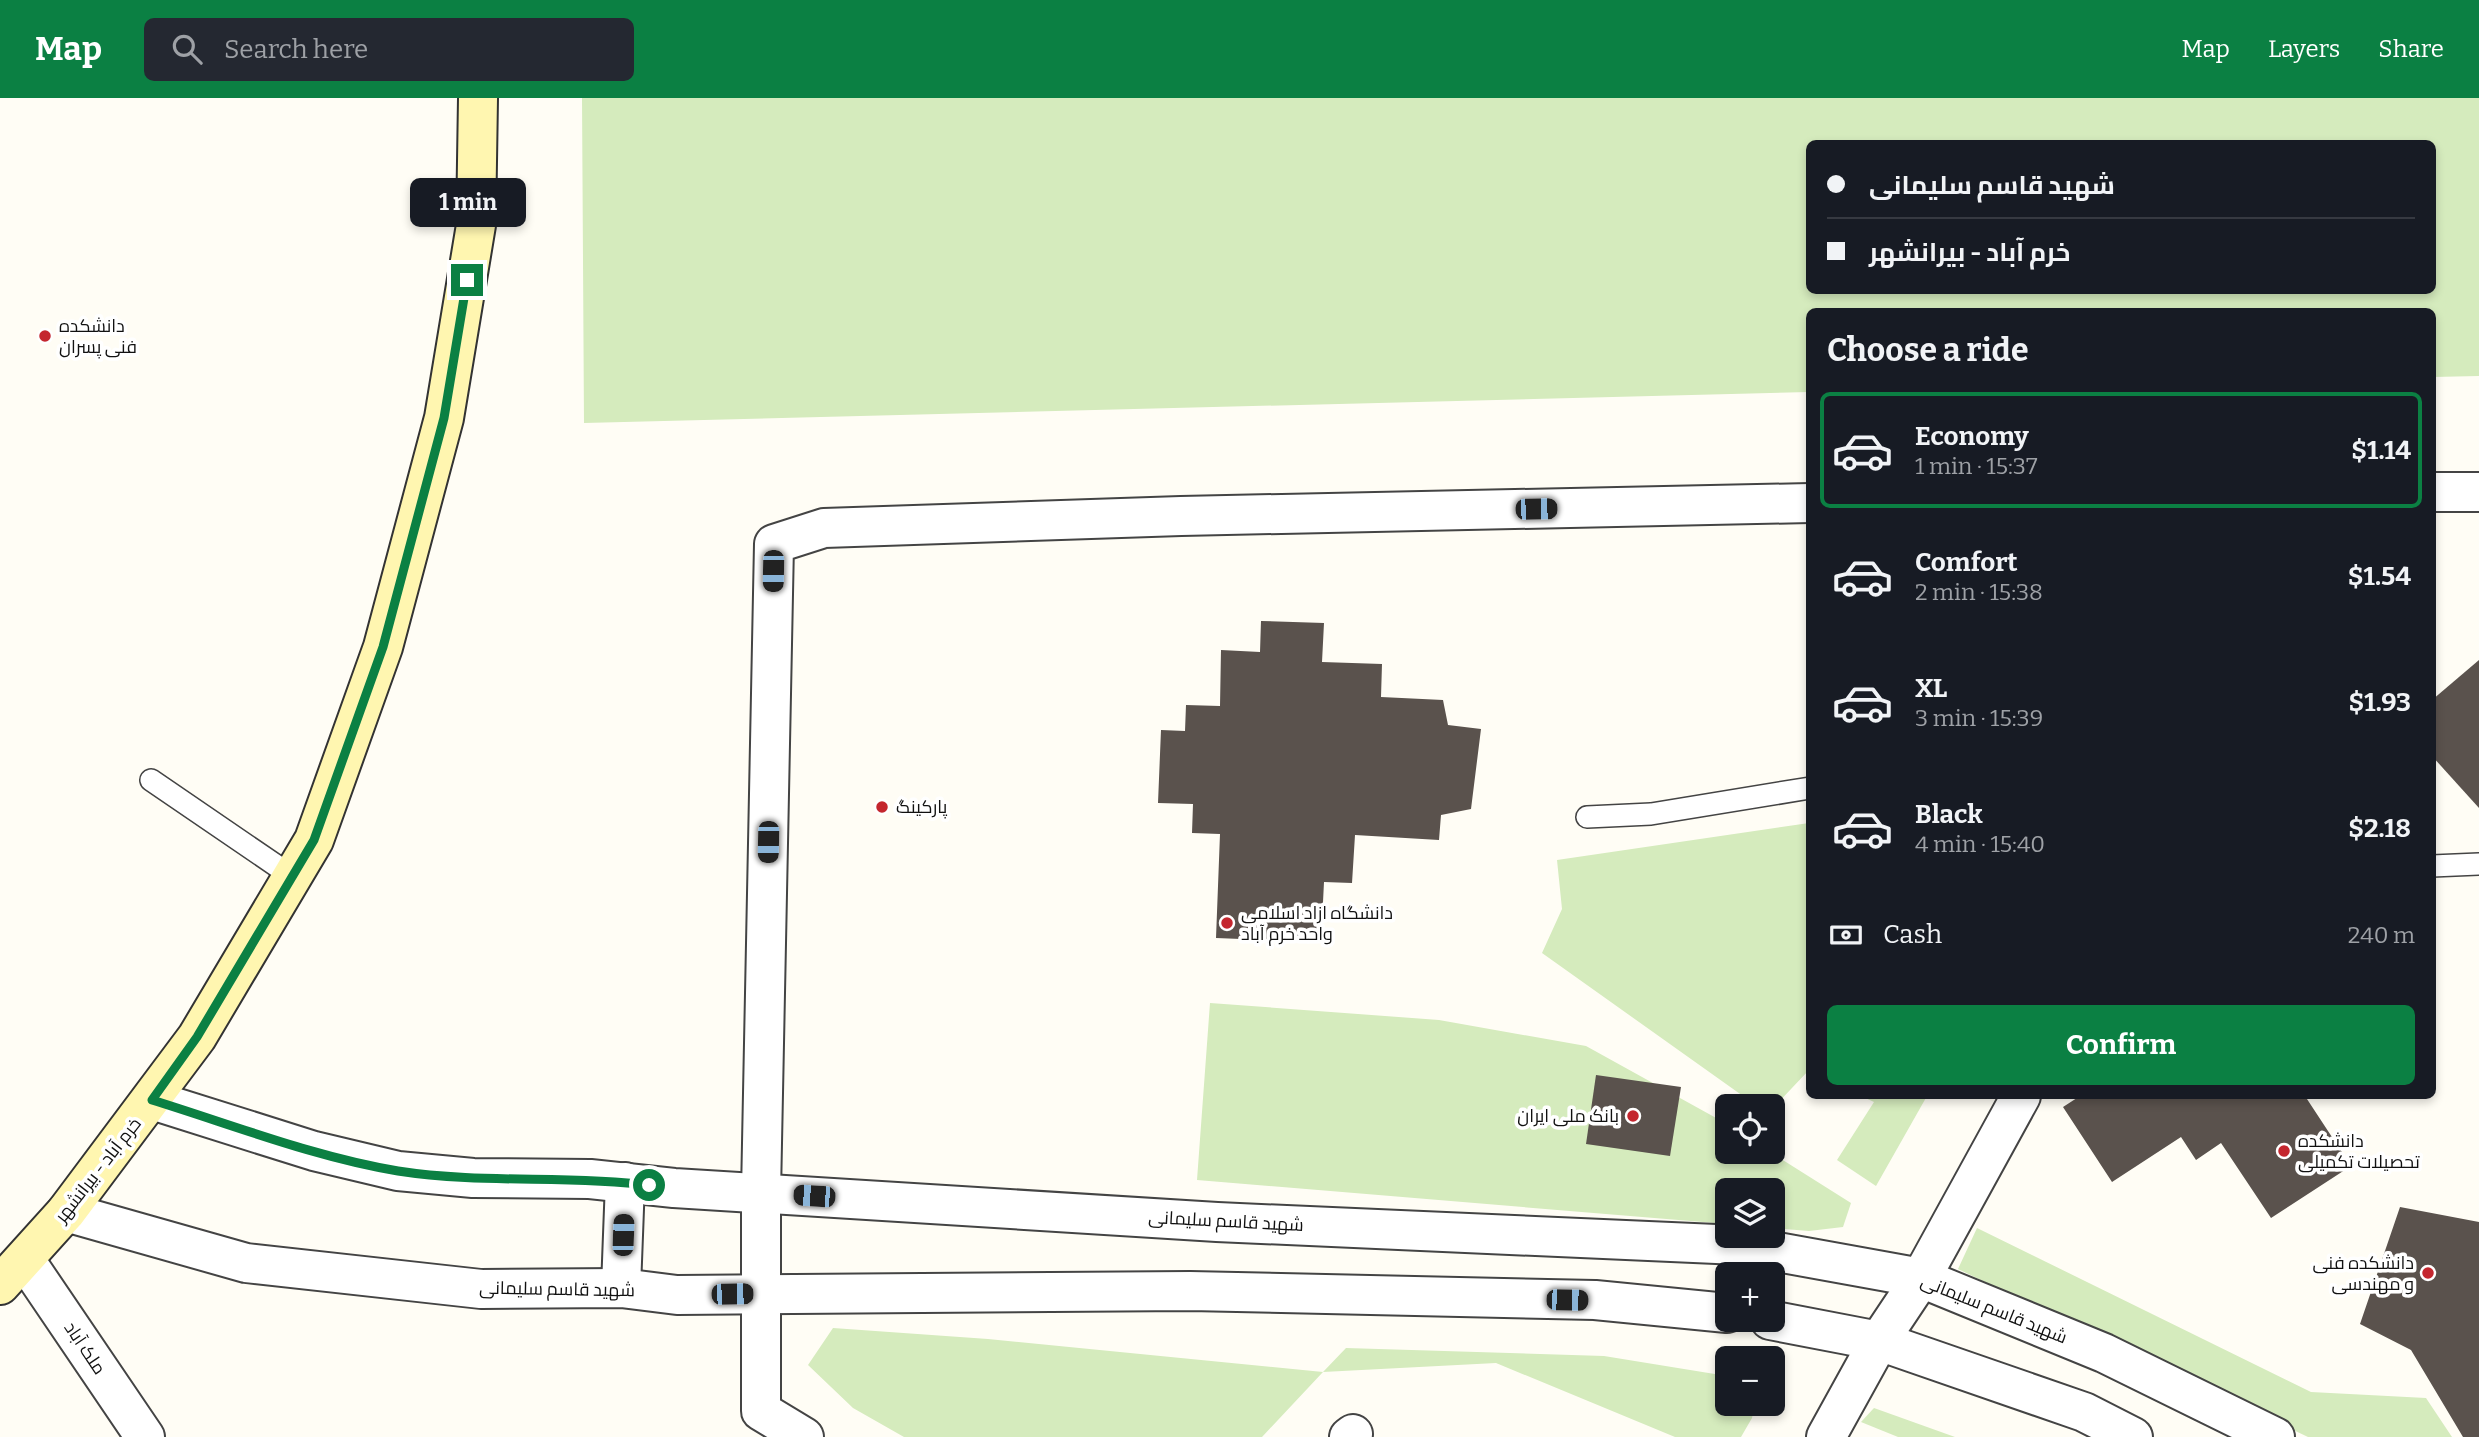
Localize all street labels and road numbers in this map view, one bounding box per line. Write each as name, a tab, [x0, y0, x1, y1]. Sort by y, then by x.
street label: خرم آباد - بیرانشهر	[50, 1113, 147, 1228]
street label: شهید قاسم سلیمانی	[1148, 1206, 1304, 1237]
street label: شهید قاسم سلیمانی	[1917, 1270, 2070, 1349]
street label: شهید قاسم سلیمانی	[479, 1277, 635, 1302]
street label: ملک آباد	[59, 1317, 111, 1379]

